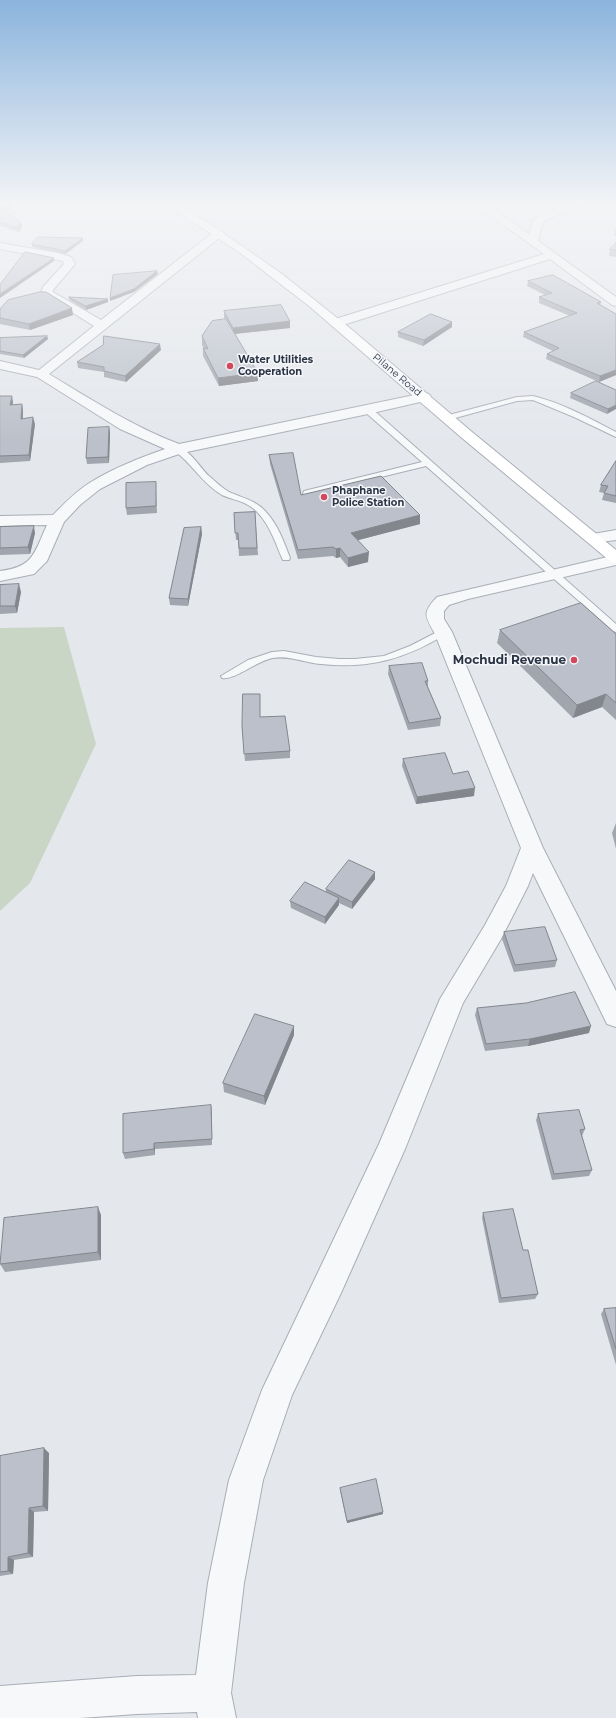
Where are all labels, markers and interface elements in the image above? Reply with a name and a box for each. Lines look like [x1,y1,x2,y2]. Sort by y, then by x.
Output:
street label: Pilane Road [370,351,424,399]
place label: Water Utilities Cooperation [238,354,313,378]
marker: Water Utilities Cooperation [225,361,235,371]
place label: Phaphane Police Station [332,485,404,508]
marker: Phaphane Police Station [319,492,329,502]
place label: Mochudi Revenue [453,653,566,667]
marker: Mochudi Revenue [569,655,579,665]

